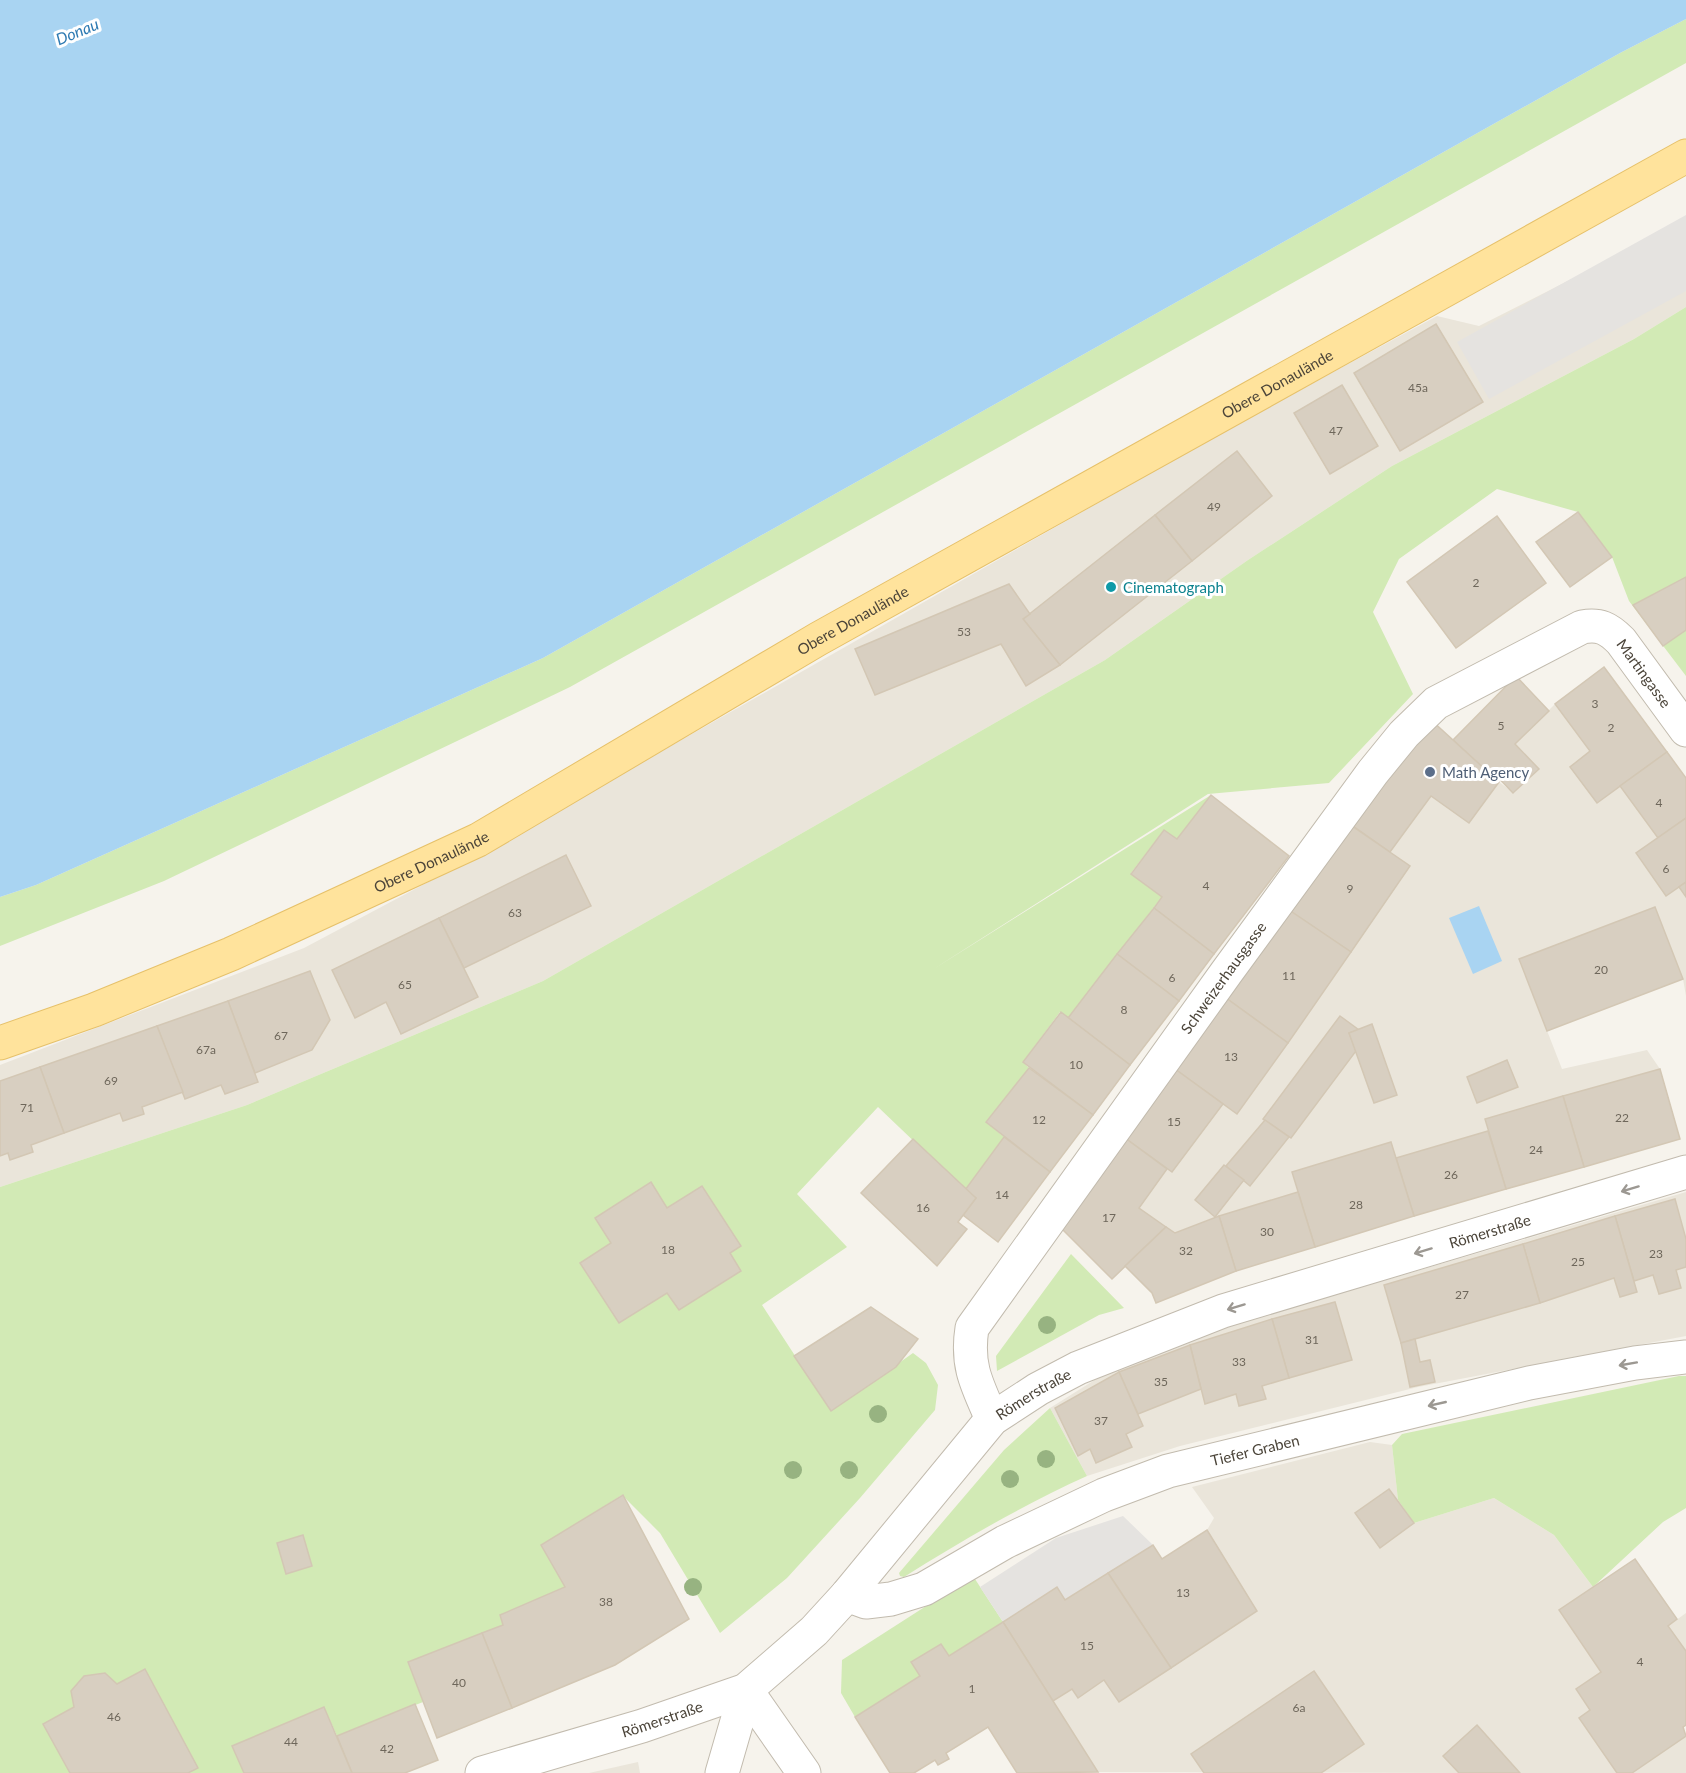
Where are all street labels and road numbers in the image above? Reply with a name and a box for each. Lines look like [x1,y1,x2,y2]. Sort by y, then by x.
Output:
street label: Obere Donaulände [1218,345,1336,422]
street label: Obere Donaulände [794,582,911,658]
street label: Martingasse [1613,635,1675,711]
street label: Obere Donaulände [371,827,492,896]
street label: Schweizerhausgasse [1177,918,1270,1037]
street label: Römerstraße [1447,1210,1533,1252]
street label: Römerstraße [992,1364,1074,1423]
street label: Tiefer Graben [1209,1430,1301,1469]
street label: Römerstraße [619,1697,705,1741]

